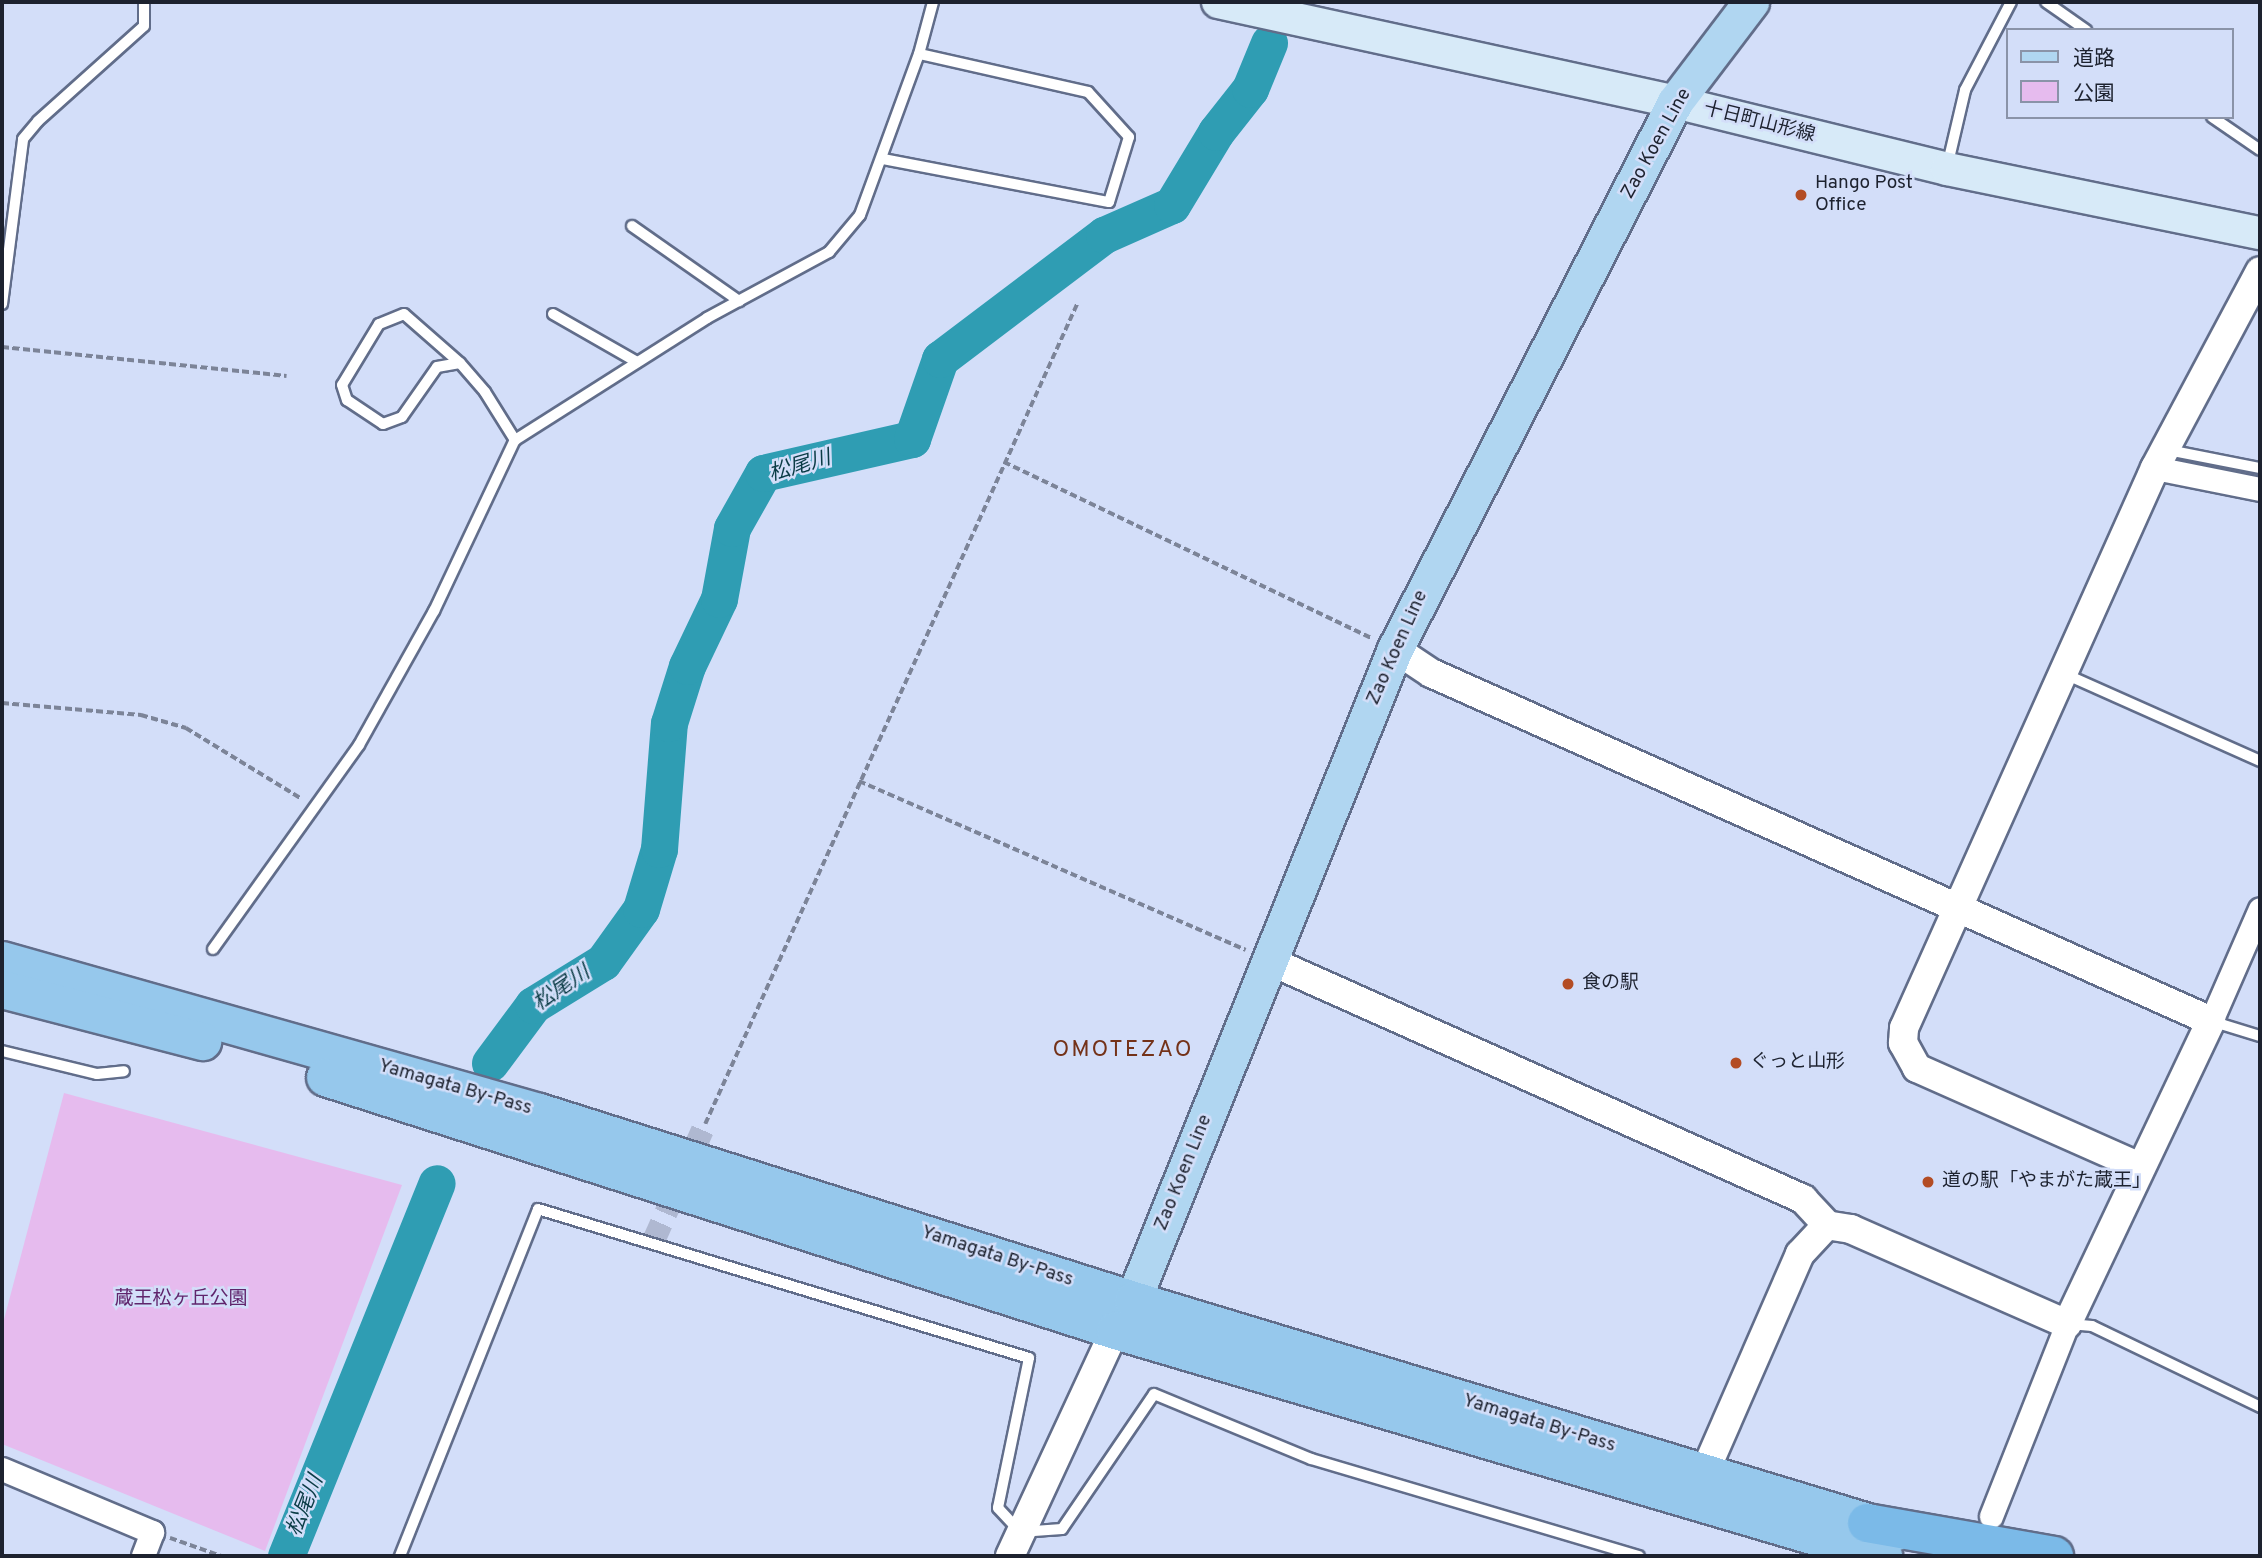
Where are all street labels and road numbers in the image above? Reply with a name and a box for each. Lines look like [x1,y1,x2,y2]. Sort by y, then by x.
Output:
street label: Zao Koen Line [1617,85,1697,203]
street label: 十日町山形線 [1701,98,1817,148]
street label: Zao Koen Line [1363,587,1433,709]
street label: Yamagata By-Pass [376,1055,534,1121]
street label: Zao Koen Line [1150,1112,1218,1234]
street label: Yamagata By-Pass [918,1222,1076,1292]
street label: Yamagata By-Pass [1460,1390,1618,1458]

